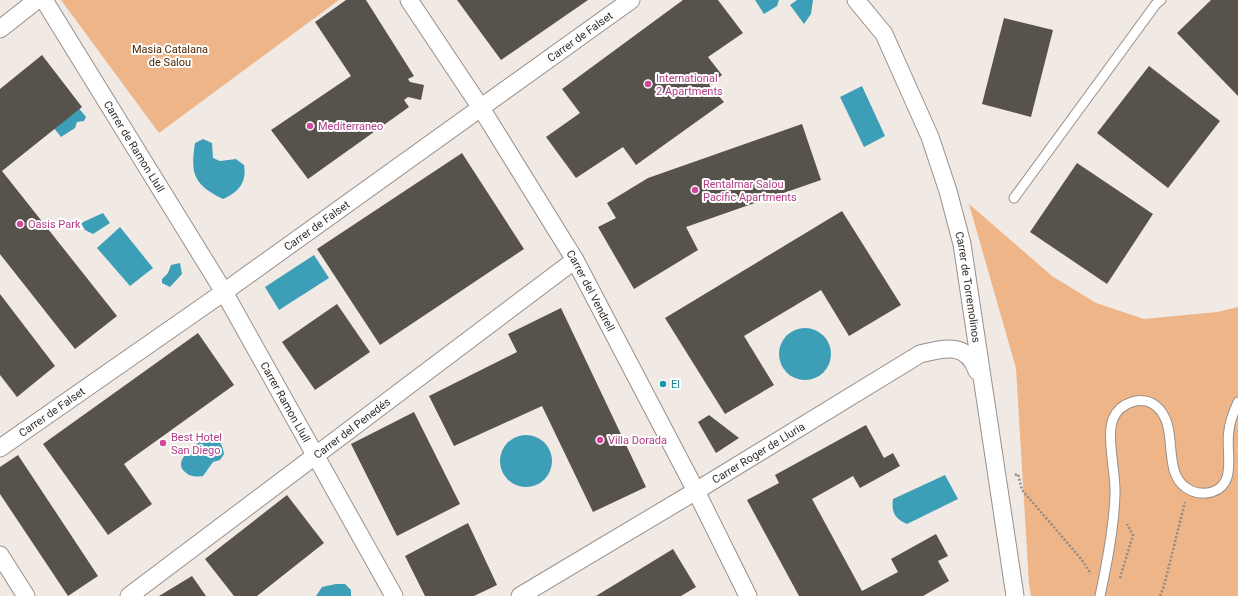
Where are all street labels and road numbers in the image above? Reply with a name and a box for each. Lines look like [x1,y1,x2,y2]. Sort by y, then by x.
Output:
street label: Carrer de Falset [545,9,616,65]
street label: Carrer de Ramon Llull [101,98,167,195]
street label: Carrer de Falset [282,198,352,254]
street label: Carrer de Torremolinos [952,230,983,344]
street label: Carrer del Vendrell [563,248,617,334]
street label: Carrer Ramon Llull [257,360,313,445]
street label: Carrer de Falset [17,385,88,440]
street label: Carrer del Penedés [311,395,393,462]
street label: Carrer Roger de Lluria [710,420,807,487]

